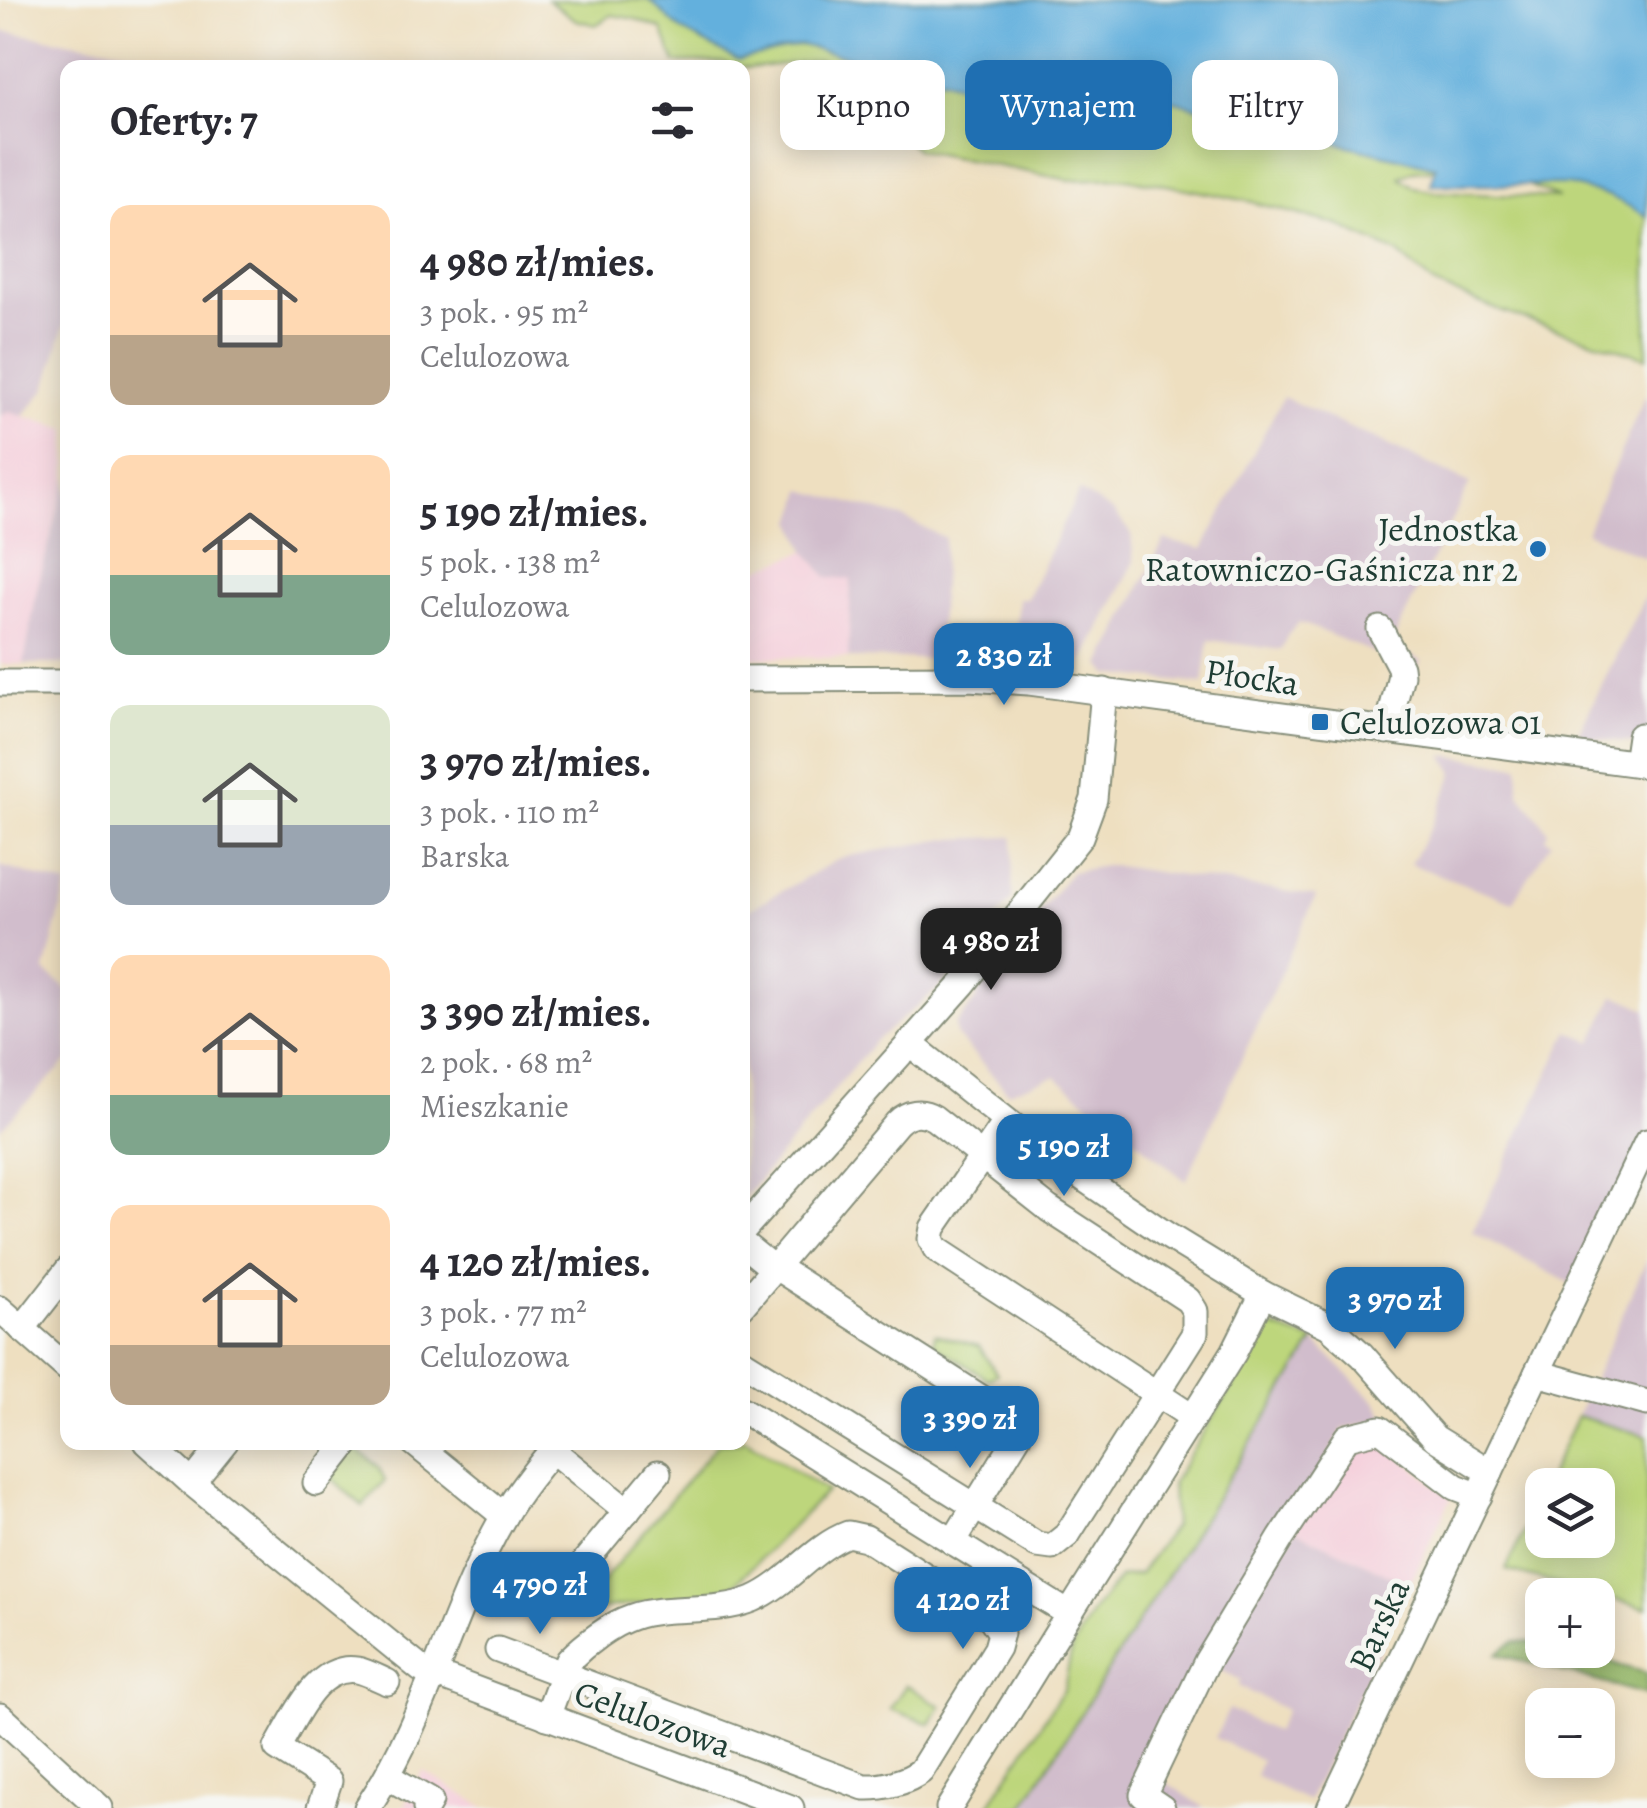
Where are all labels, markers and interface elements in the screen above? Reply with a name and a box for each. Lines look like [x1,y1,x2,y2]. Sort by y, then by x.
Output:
chip: Kupno [780,60,945,150]
chip: Wynajem [965,60,1172,150]
chip: Filtry [1192,60,1338,150]
text: Oferty: 7 [110,92,258,149]
icon: filters [645,93,700,148]
text: 4 980 zł/mies. [420,233,656,290]
icon: home [190,245,310,365]
text: 3 pok. · 95 m² [420,290,588,334]
text: Celulozowa [420,334,570,378]
text: 5 190 zł/mies. [420,483,649,540]
icon: home [190,495,310,615]
place label: Jednostka Ratowniczo-Gaśnicza nr 2 [1144,505,1519,593]
marker: Jednostka Ratowniczo-Gaśnicza nr 2 [1527,538,1549,560]
text: 5 pok. · 138 m² [420,540,600,584]
text: Celulozowa [420,584,570,628]
pin: 2 830 zł [901,623,1107,708]
text: 2 830 zł [956,633,1052,677]
street label: Płocka [1202,647,1303,707]
place label: Celulozowa 01 [1340,698,1541,746]
marker: Celulozowa 01 [1309,711,1331,733]
text: 3 970 zł/mies. [420,733,652,790]
icon: home [190,745,310,865]
text: 3 pok. · 110 m² [420,790,599,834]
text: Barska [420,834,509,878]
pin: 4 980 zł [888,908,1094,993]
text: 4 980 zł [943,918,1039,962]
text: 3 390 zł/mies. [420,983,652,1040]
icon: home [190,995,310,1115]
text: 2 pok. · 68 m² [420,1040,592,1084]
text: Mieszkanie [420,1084,569,1128]
pin: 5 190 zł [961,1114,1167,1199]
text: 5 190 zł [1018,1124,1110,1168]
text: 4 120 zł/mies. [420,1233,651,1290]
icon: home [190,1245,310,1365]
pin: 3 970 zł [1292,1267,1498,1352]
text: 3 970 zł [1348,1277,1442,1321]
text: 3 pok. · 77 m² [420,1290,587,1334]
text: Celulozowa [420,1334,570,1378]
pin: 3 390 zł [867,1386,1073,1471]
text: 3 390 zł [923,1396,1017,1440]
map controls [1525,1468,1615,1778]
button: layers [1525,1468,1615,1558]
pin: 4 790 zł [437,1552,643,1637]
text: 4 790 zł [492,1562,588,1606]
pin: 4 120 zł [860,1567,1066,1652]
street label: Barska [1337,1570,1422,1679]
text: 4 120 zł [916,1577,1010,1621]
button: + [1525,1578,1615,1668]
street label: Celulozowa [568,1668,739,1770]
button: − [1525,1688,1615,1778]

